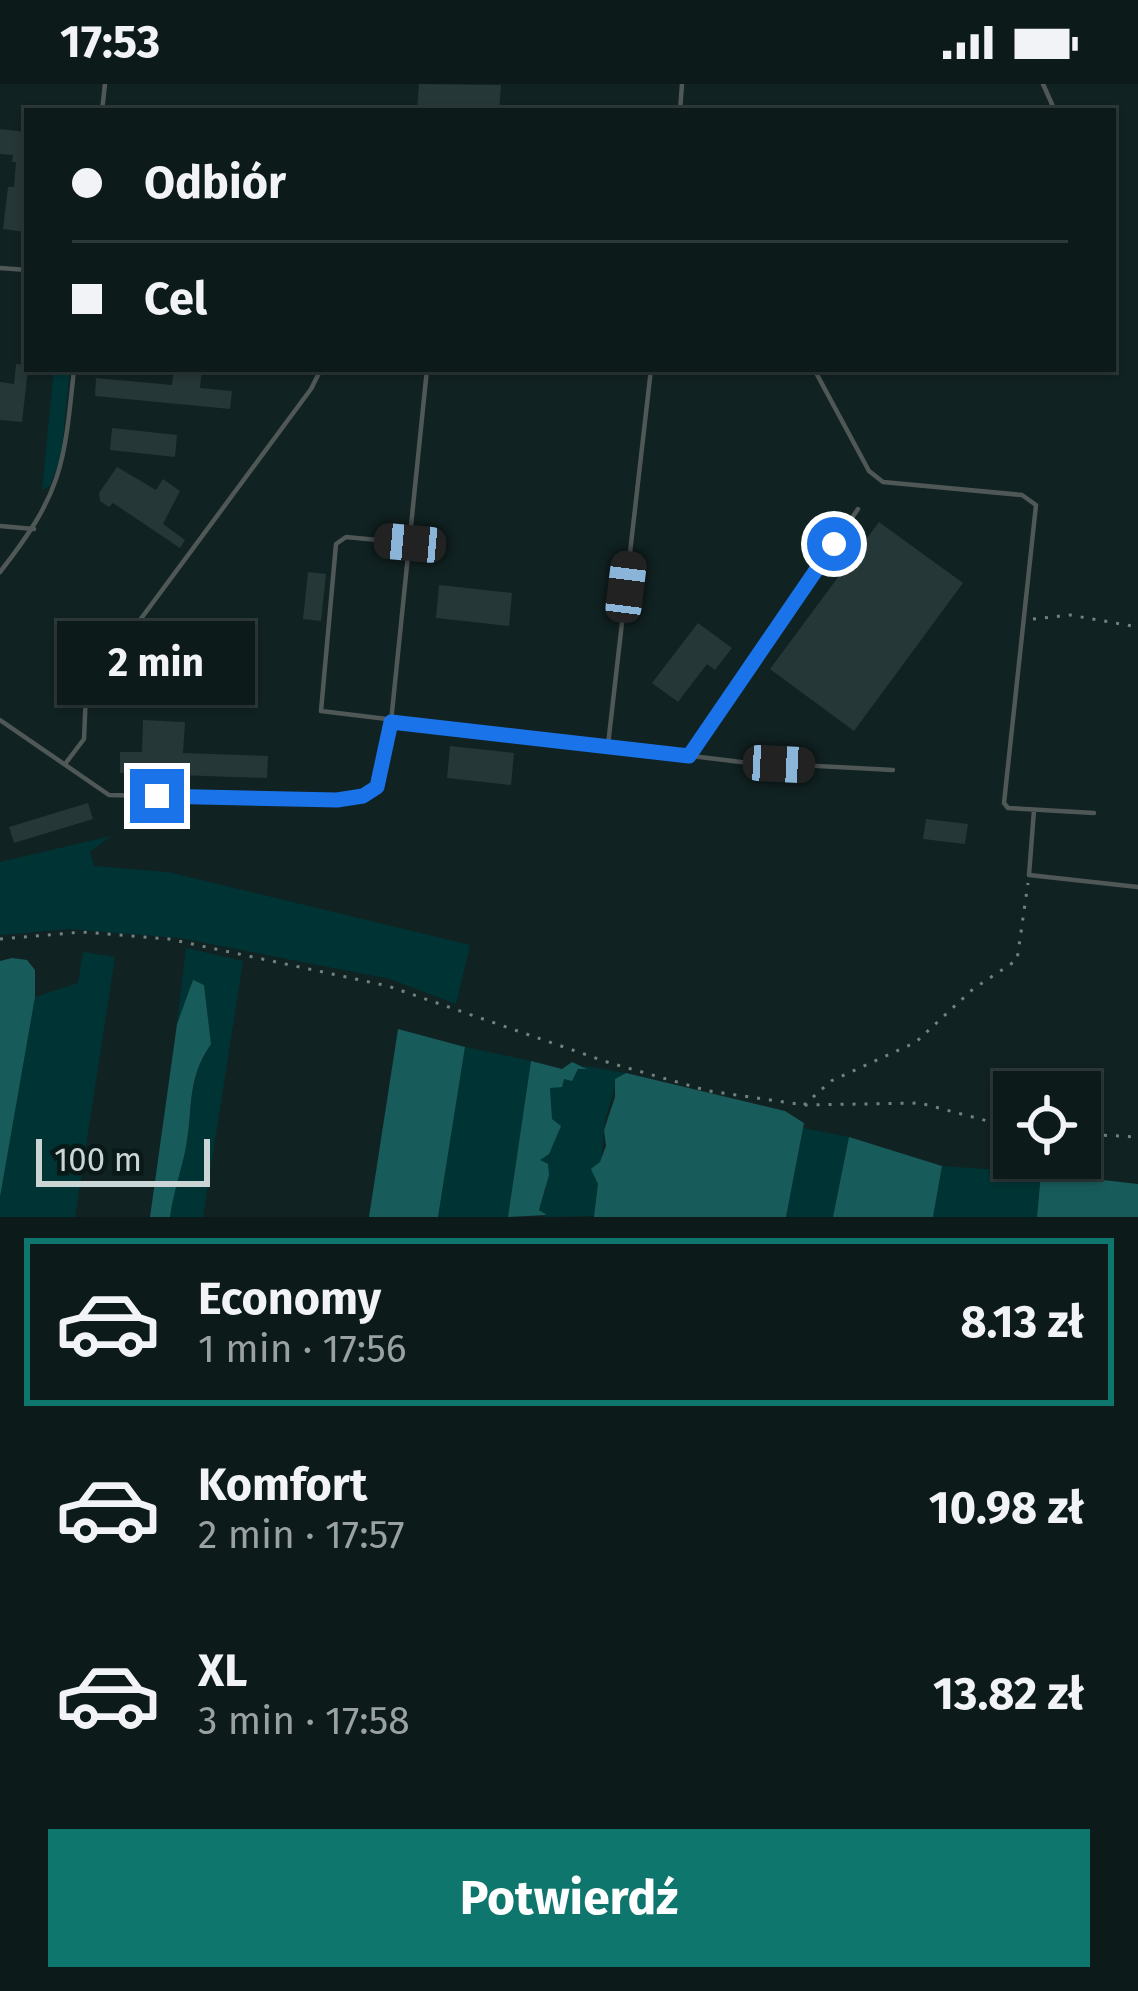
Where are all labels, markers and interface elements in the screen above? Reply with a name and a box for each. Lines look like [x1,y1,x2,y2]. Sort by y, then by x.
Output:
text: 17:53 [60,15,160,69]
text: Odbiór [144,156,286,210]
text: Cel [144,272,207,326]
route start [807,517,861,571]
car [373,522,447,564]
car [604,549,648,625]
callout: 2 min [58,622,256,706]
text: 2 min [108,640,204,686]
car [742,744,816,784]
route end [130,769,184,823]
map controls [993,1071,1101,1179]
button: locate [993,1071,1101,1179]
scale bar [36,1133,210,1186]
text: 100 m [54,1140,142,1180]
icon: car [54,1268,162,1376]
text: Economy [198,1272,381,1326]
text: 8.13 zł [960,1295,1084,1349]
text: 1 min · 17:56 [198,1326,407,1372]
icon: car [54,1454,162,1562]
text: Komfort [198,1458,367,1512]
text: 10.98 zł [929,1481,1084,1535]
text: 2 min · 17:57 [198,1512,405,1558]
icon: car [54,1640,162,1748]
text: XL [198,1644,247,1698]
text: 13.82 zł [933,1667,1084,1721]
text: 3 min · 17:58 [198,1698,410,1744]
button: Potwierdź [48,1829,1090,1967]

